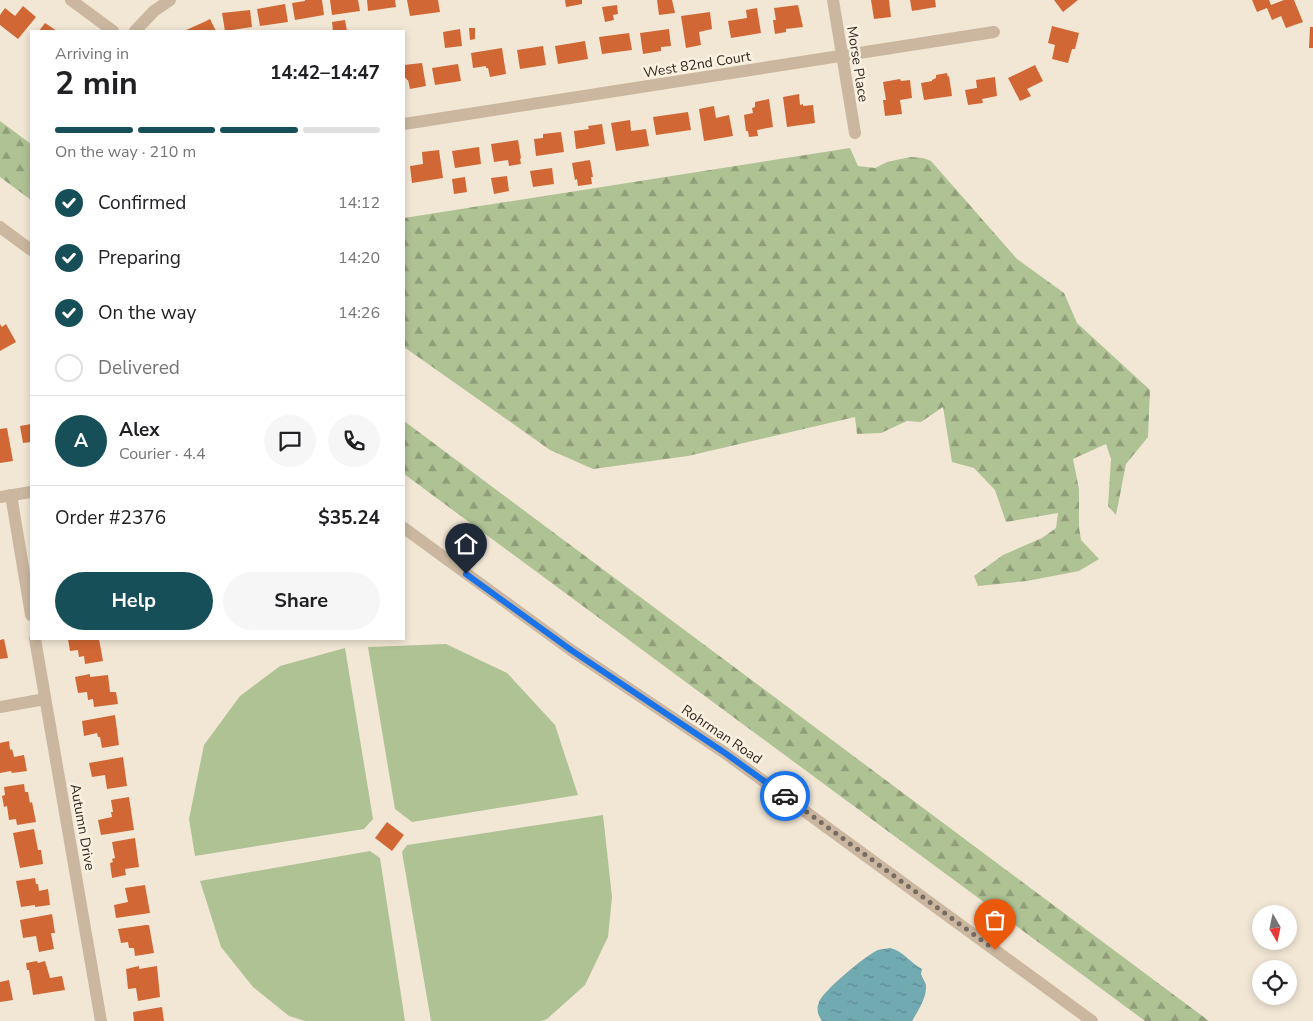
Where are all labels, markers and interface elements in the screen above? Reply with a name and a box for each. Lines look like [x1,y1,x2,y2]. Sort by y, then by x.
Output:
street label: Morse Place [842,25,873,103]
text: Arriving in [55,43,129,65]
street label: West 82nd Court [642,47,752,82]
text: 14:42–14:47 [270,60,380,86]
text: 2 min [55,62,138,105]
text: On the way · 210 m [55,141,196,163]
icon: check [55,189,83,217]
text: Confirmed [98,190,186,216]
text: 14:12 [338,192,380,214]
icon: check [55,244,83,272]
text: Preparing [98,245,181,271]
text: 14:20 [338,247,380,269]
icon: check [55,299,83,327]
text: On the way [98,300,196,326]
text: 14:26 [338,302,380,324]
text: Delivered [98,355,180,381]
button: chat [264,415,316,467]
button: phone [328,415,380,467]
text: Alex [119,417,160,443]
text: A [74,428,88,454]
text: Courier · 4.4 [119,443,205,465]
text: Order #2376 [55,505,166,531]
text: $35.24 [318,505,380,531]
pin [445,523,487,574]
icon: home [452,530,480,558]
button: Help [55,572,213,630]
button: Share [223,572,380,630]
street label: Rohrman Road [678,700,766,768]
courier [760,771,810,821]
street label: Autumn Drive [66,782,99,872]
icon: car [771,782,799,810]
pin [974,899,1016,950]
north arrow [1252,905,1298,950]
map controls [1252,905,1297,1005]
icon: bag [981,906,1009,934]
button: locate [1252,960,1297,1005]

